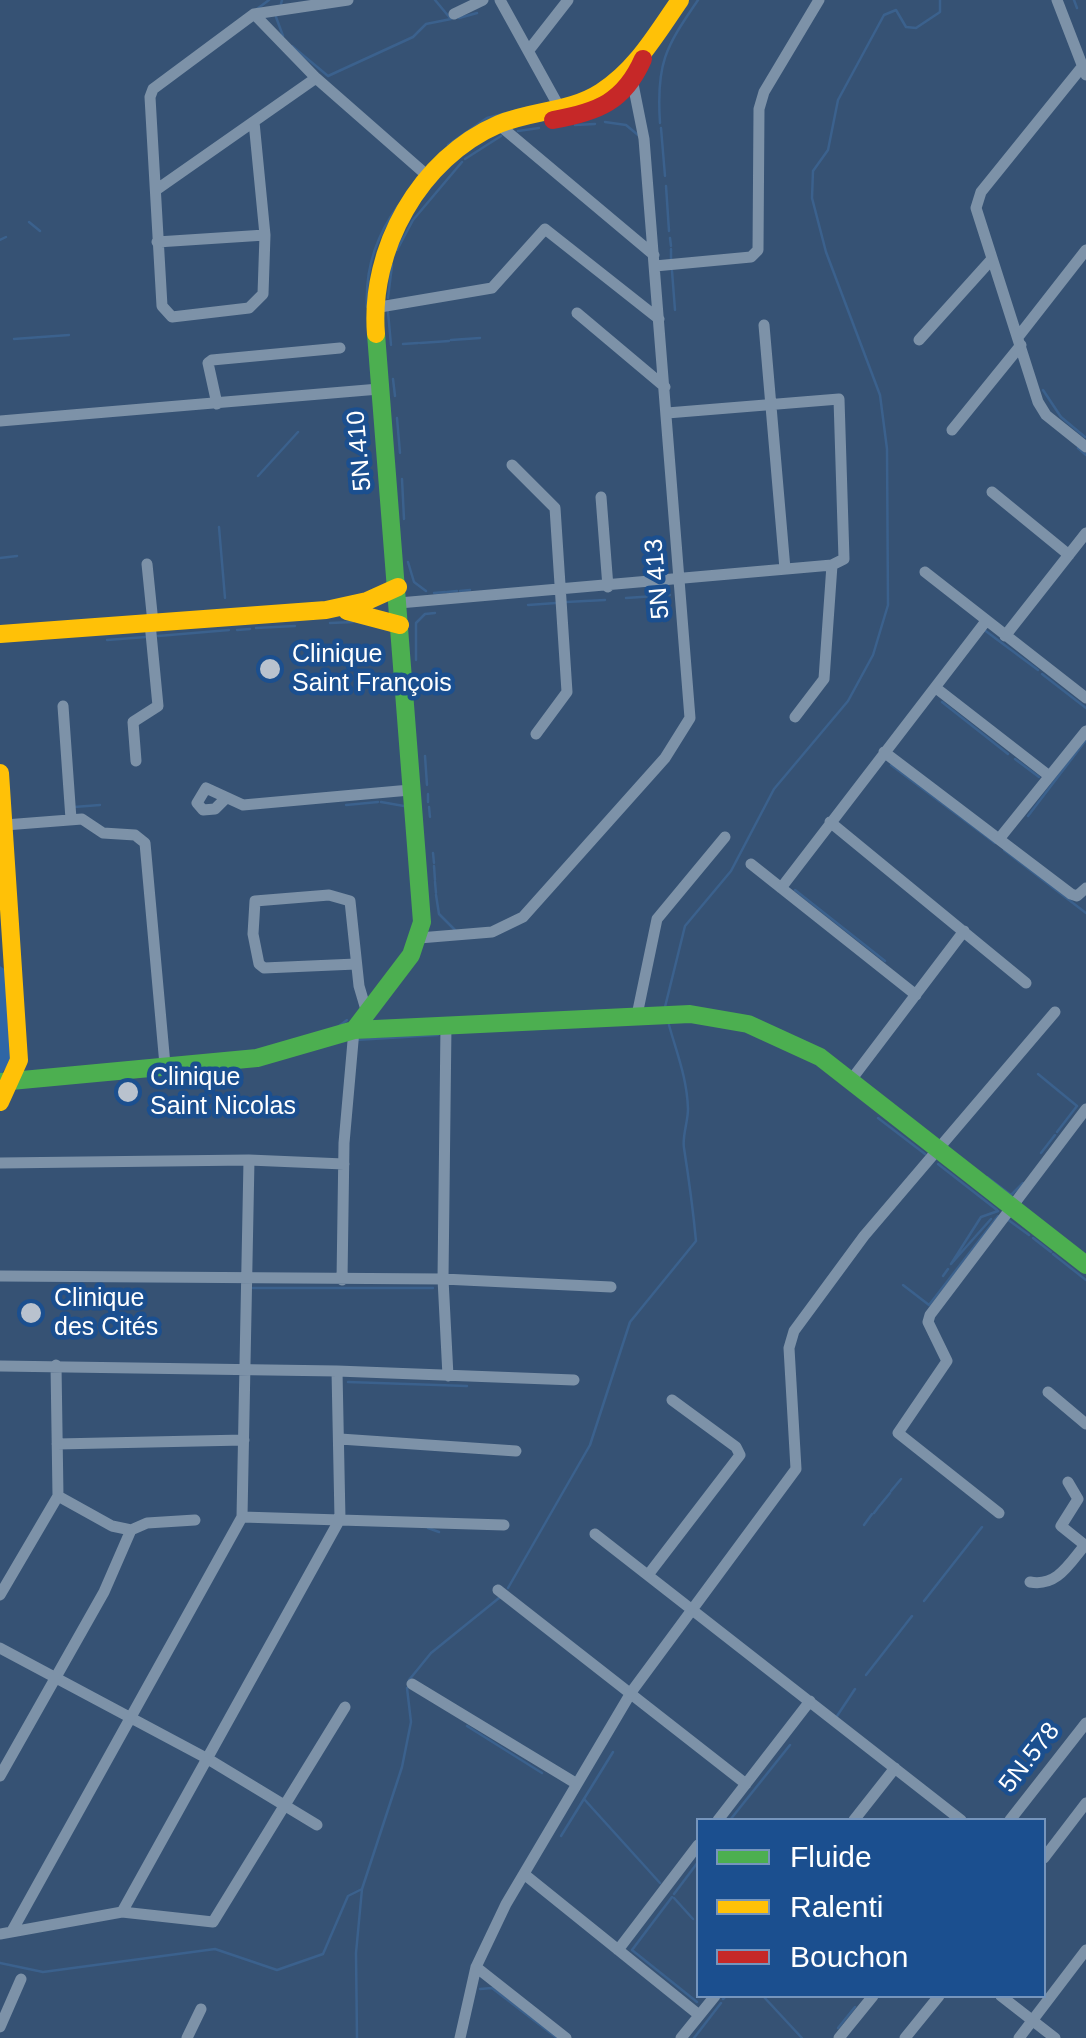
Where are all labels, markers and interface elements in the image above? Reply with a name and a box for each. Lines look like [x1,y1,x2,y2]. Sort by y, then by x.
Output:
street label: 5N.410 [342,410,378,492]
street label: 5N 413 [640,538,676,620]
place label: Clinique Saint François [292,640,452,699]
marker: Clinique Saint François [257,656,283,682]
place label: Clinique Saint Nicolas [150,1063,296,1122]
marker: Clinique Saint Nicolas [115,1079,141,1105]
place label: Clinique des Cités [54,1284,158,1343]
marker: Clinique des Cités [18,1300,44,1326]
street label: 5N.578 [993,1717,1067,1799]
legend [696,1818,1046,1998]
text: Fluide [790,1840,872,1873]
text: Ralenti [790,1890,883,1923]
text: Bouchon [790,1940,908,1973]

